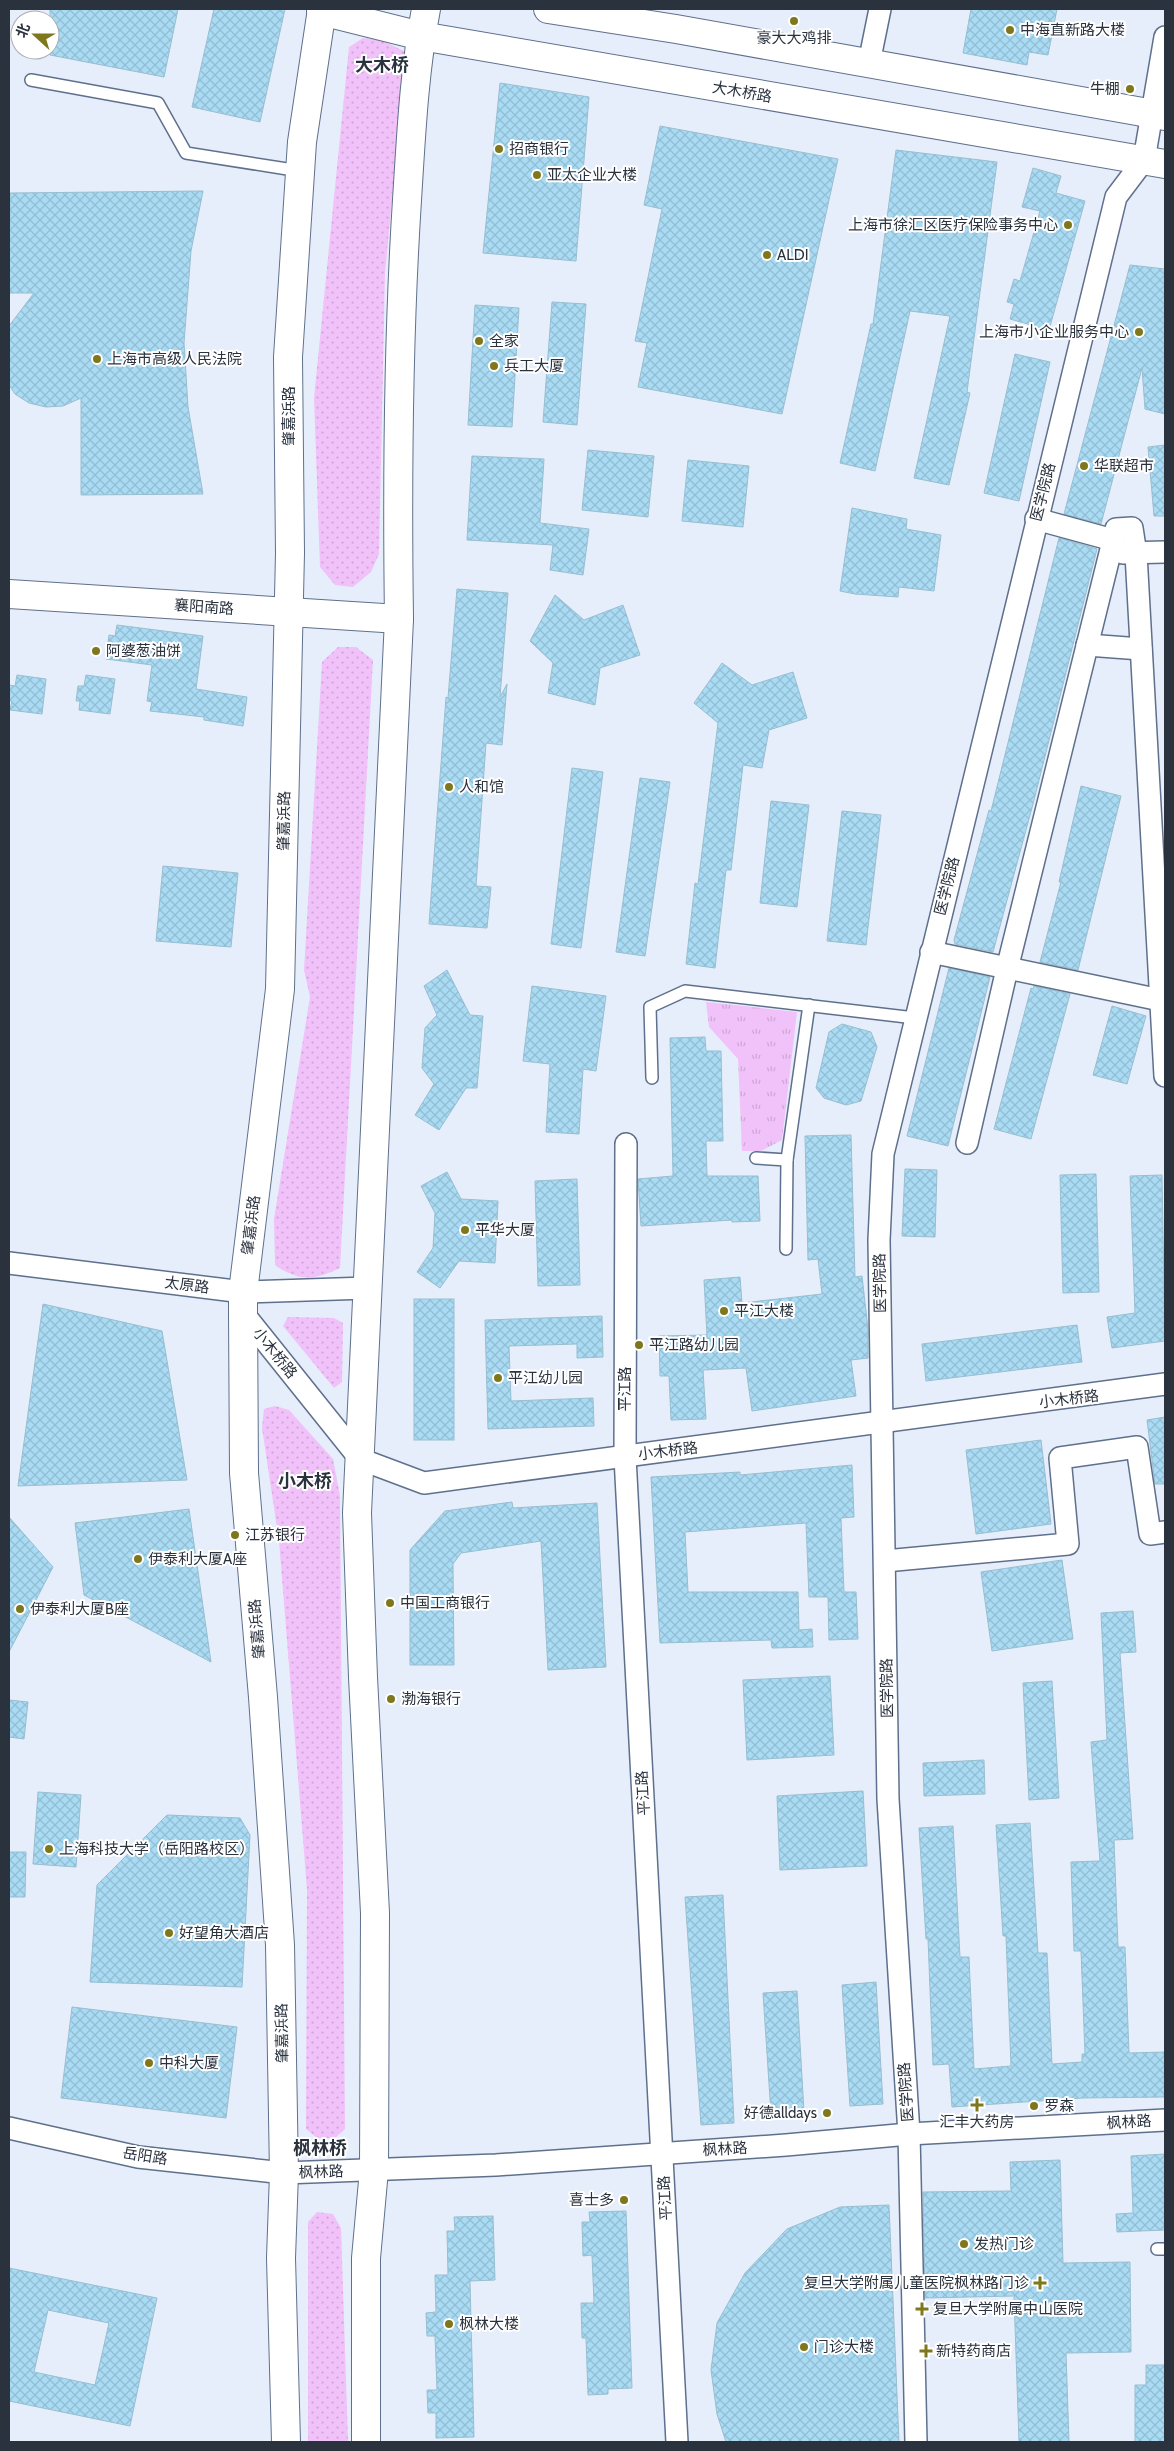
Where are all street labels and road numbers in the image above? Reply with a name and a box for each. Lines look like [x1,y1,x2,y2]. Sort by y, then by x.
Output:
street label: 大木桥路 [711,78,773,106]
street label: 肇嘉浜路 [280,386,298,446]
street label: 医学院路 [1027,461,1059,523]
street label: 襄阳南路 [173,596,235,618]
street label: 肇嘉浜路 [274,791,294,851]
street label: 医学院路 [931,855,963,917]
street label: 肇嘉浜路 [238,1194,264,1256]
street label: 医学院路 [870,1253,890,1313]
street label: 太原路 [164,1273,210,1297]
street label: 小木桥路 [249,1324,301,1382]
street label: 平江路 [616,1366,634,1412]
street label: 小木桥路 [1038,1386,1100,1412]
street label: 小木桥路 [637,1438,699,1464]
street label: 肇嘉浜路 [245,1598,269,1660]
street label: 医学院路 [877,1658,897,1718]
street label: 平江路 [633,1770,653,1816]
street label: 肇嘉浜路 [272,2003,292,2063]
street label: 医学院路 [895,2061,917,2123]
street label: 枫林路 [1106,2112,1152,2132]
street label: 枫林路 [702,2139,748,2159]
street label: 岳阳路 [121,2144,169,2168]
street label: 枫林路 [298,2162,344,2182]
street label: 平江路 [655,2175,675,2221]

